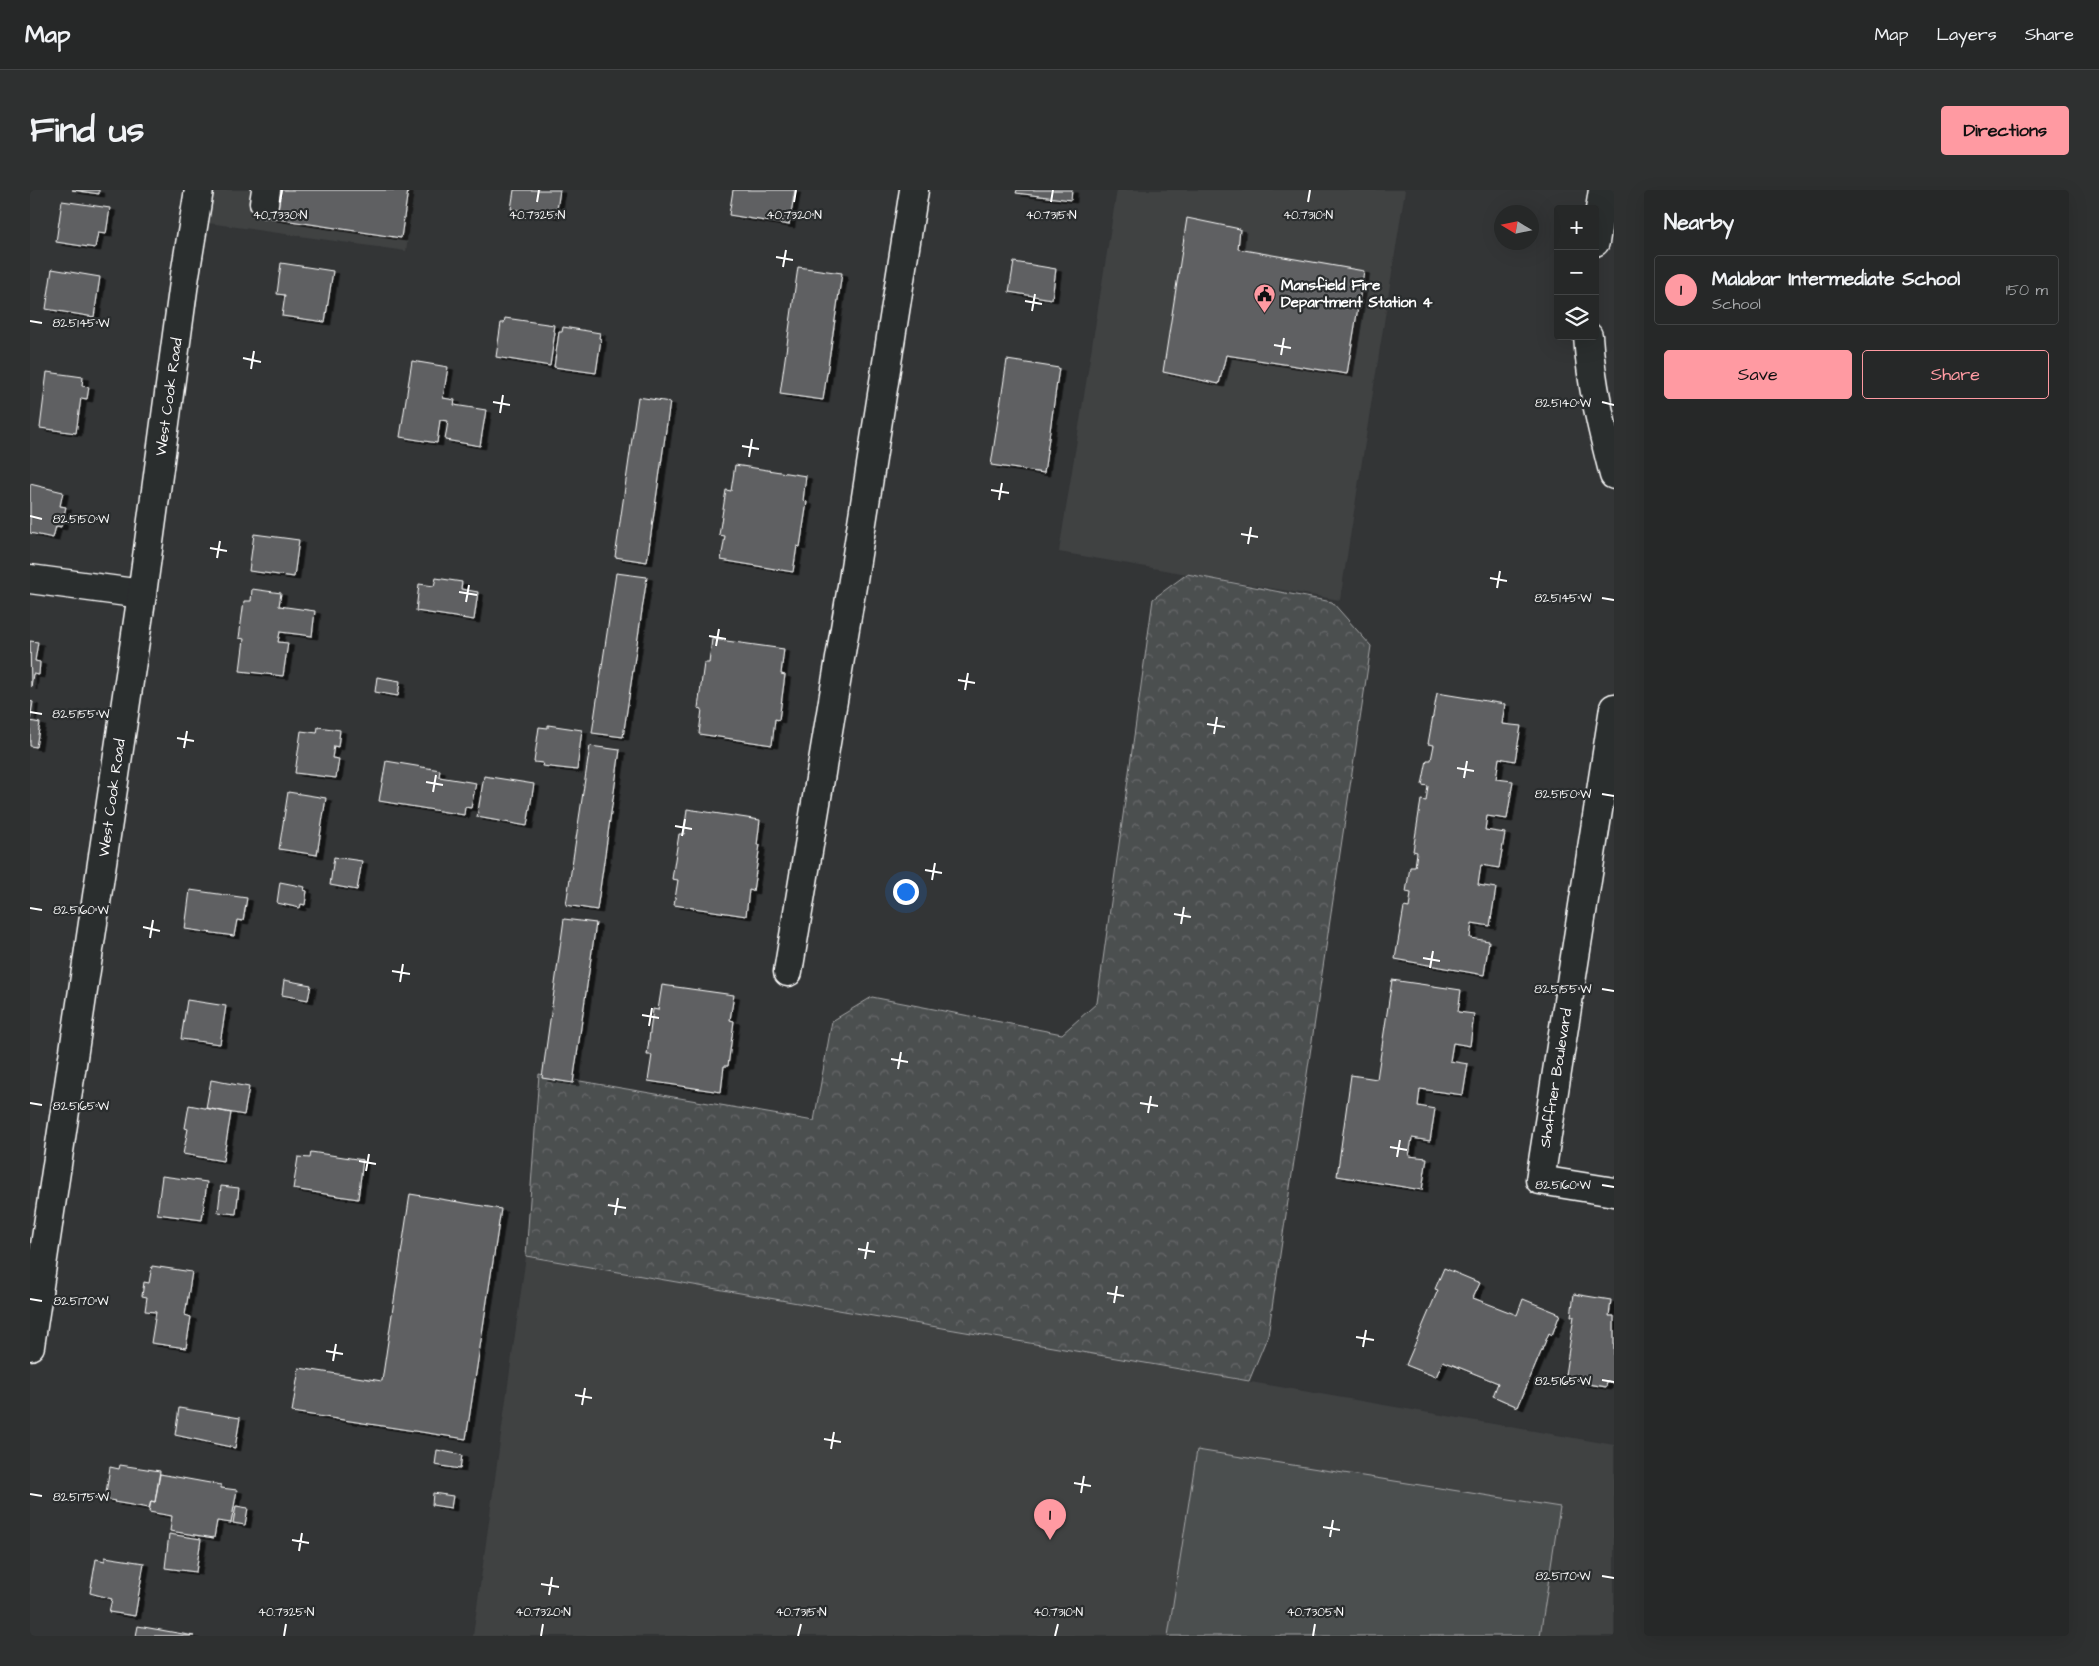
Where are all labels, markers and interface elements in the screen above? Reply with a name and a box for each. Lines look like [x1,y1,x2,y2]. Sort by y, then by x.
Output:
text: Map [25,18,70,52]
text: Map [1874,22,1908,47]
text: Layers [1936,22,1997,47]
text: Share [2025,22,2074,47]
text: Find us [30,106,144,155]
button: Directions [1941,106,2069,155]
north arrow [1494,205,1539,250]
map controls [1554,205,1599,340]
button: + [1554,205,1599,250]
text: 40.7330°N [253,207,308,224]
text: 40.7325°N [509,207,566,224]
text: 40.7320°N [766,207,822,224]
text: 40.7315°N [1025,207,1077,224]
text: 40.7310°N [1283,207,1334,224]
text: Nearby [1664,208,1734,237]
button: − [1554,250,1599,295]
text: Malabar Intermediate School [1712,266,1960,293]
place label: Mansfield Fire Department Station 4 [1281,275,1433,313]
text: 1 [1680,279,1682,301]
text: 150 m [2006,279,2048,301]
public building icon: Mansfield Fire Department Station 4 [1253,282,1277,313]
text: School [1712,293,1761,315]
button: layers [1554,295,1599,340]
text: 82.5145°W [53,315,110,332]
street label: West Cook Road [150,336,188,457]
button: Save [1664,350,1852,399]
button: Share [1862,350,2049,399]
text: 82.5140°W [1535,395,1592,412]
text: 82.5150°W [53,511,110,528]
text: 82.5145°W [1535,590,1592,607]
text: 82.5155°W [52,706,110,723]
street label: West Cook Road [93,737,131,858]
text: 82.5150°W [1535,786,1592,803]
your location [893,879,919,905]
text: 82.5160°W [53,902,109,919]
text: 82.5155°W [1534,981,1592,998]
street label: Shaffner Boulevard [1535,1006,1577,1149]
text: 82.5165°W [53,1098,110,1115]
text: 82.5160°W [1535,1177,1591,1194]
text: 82.5170°W [53,1293,109,1310]
text: 82.5165°W [1535,1373,1592,1390]
text: 82.5175°W [53,1489,110,1506]
pin: 1 [1034,1499,1066,1540]
text: 82.5170°W [1535,1568,1591,1585]
text: 40.7325°N [258,1604,315,1621]
text: 40.7320°N [515,1604,571,1621]
text: 40.7315°N [775,1604,827,1621]
text: 40.7310°N [1033,1604,1084,1621]
text: 40.7305°N [1286,1604,1344,1621]

